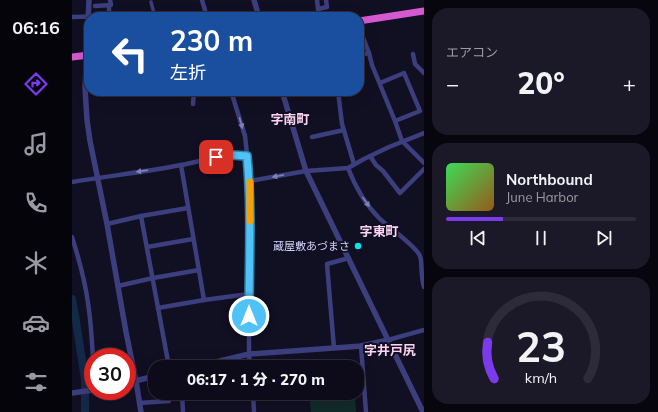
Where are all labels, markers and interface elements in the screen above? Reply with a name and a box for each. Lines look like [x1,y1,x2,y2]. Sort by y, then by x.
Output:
text: 06:16 [12,16,60,39]
text: 230 m [170,23,253,58]
icon: left [104,28,156,80]
text: エアコン [446,44,498,60]
text: 左折 [170,61,206,84]
text: 20° [517,64,565,102]
icon: directions [22,70,50,98]
text: − [446,70,459,98]
text: + [623,70,636,98]
district label: 字南町 [270,111,310,127]
one-way arrow [238,117,244,129]
icon: music [22,130,50,158]
pin [199,140,233,174]
icon: arrive [205,146,227,168]
one-way arrow [136,168,148,174]
text: Northbound [506,170,593,189]
one-way arrow [272,174,284,180]
icon: phone [22,189,50,217]
text: June Harbor [506,189,578,205]
one-way arrow [362,197,370,207]
district label: 字東町 [359,223,399,239]
icon: previous [467,227,489,249]
icon: pause [530,227,552,249]
icon: next [593,227,615,249]
place label: 蔵屋敷あづまさ [273,239,350,253]
marker: 蔵屋敷あづまさ [353,241,363,251]
icon: climate [22,249,50,277]
position arrow [228,295,270,337]
icon: car [22,309,50,337]
text: 23 [516,319,566,371]
district label: 字井戸尻 [364,342,416,358]
speed limit sign: 30 [84,348,136,400]
icon: filters [22,368,50,396]
text: km/h [525,368,557,386]
text: 06:17 · 1 分 · 270 m [187,370,325,389]

